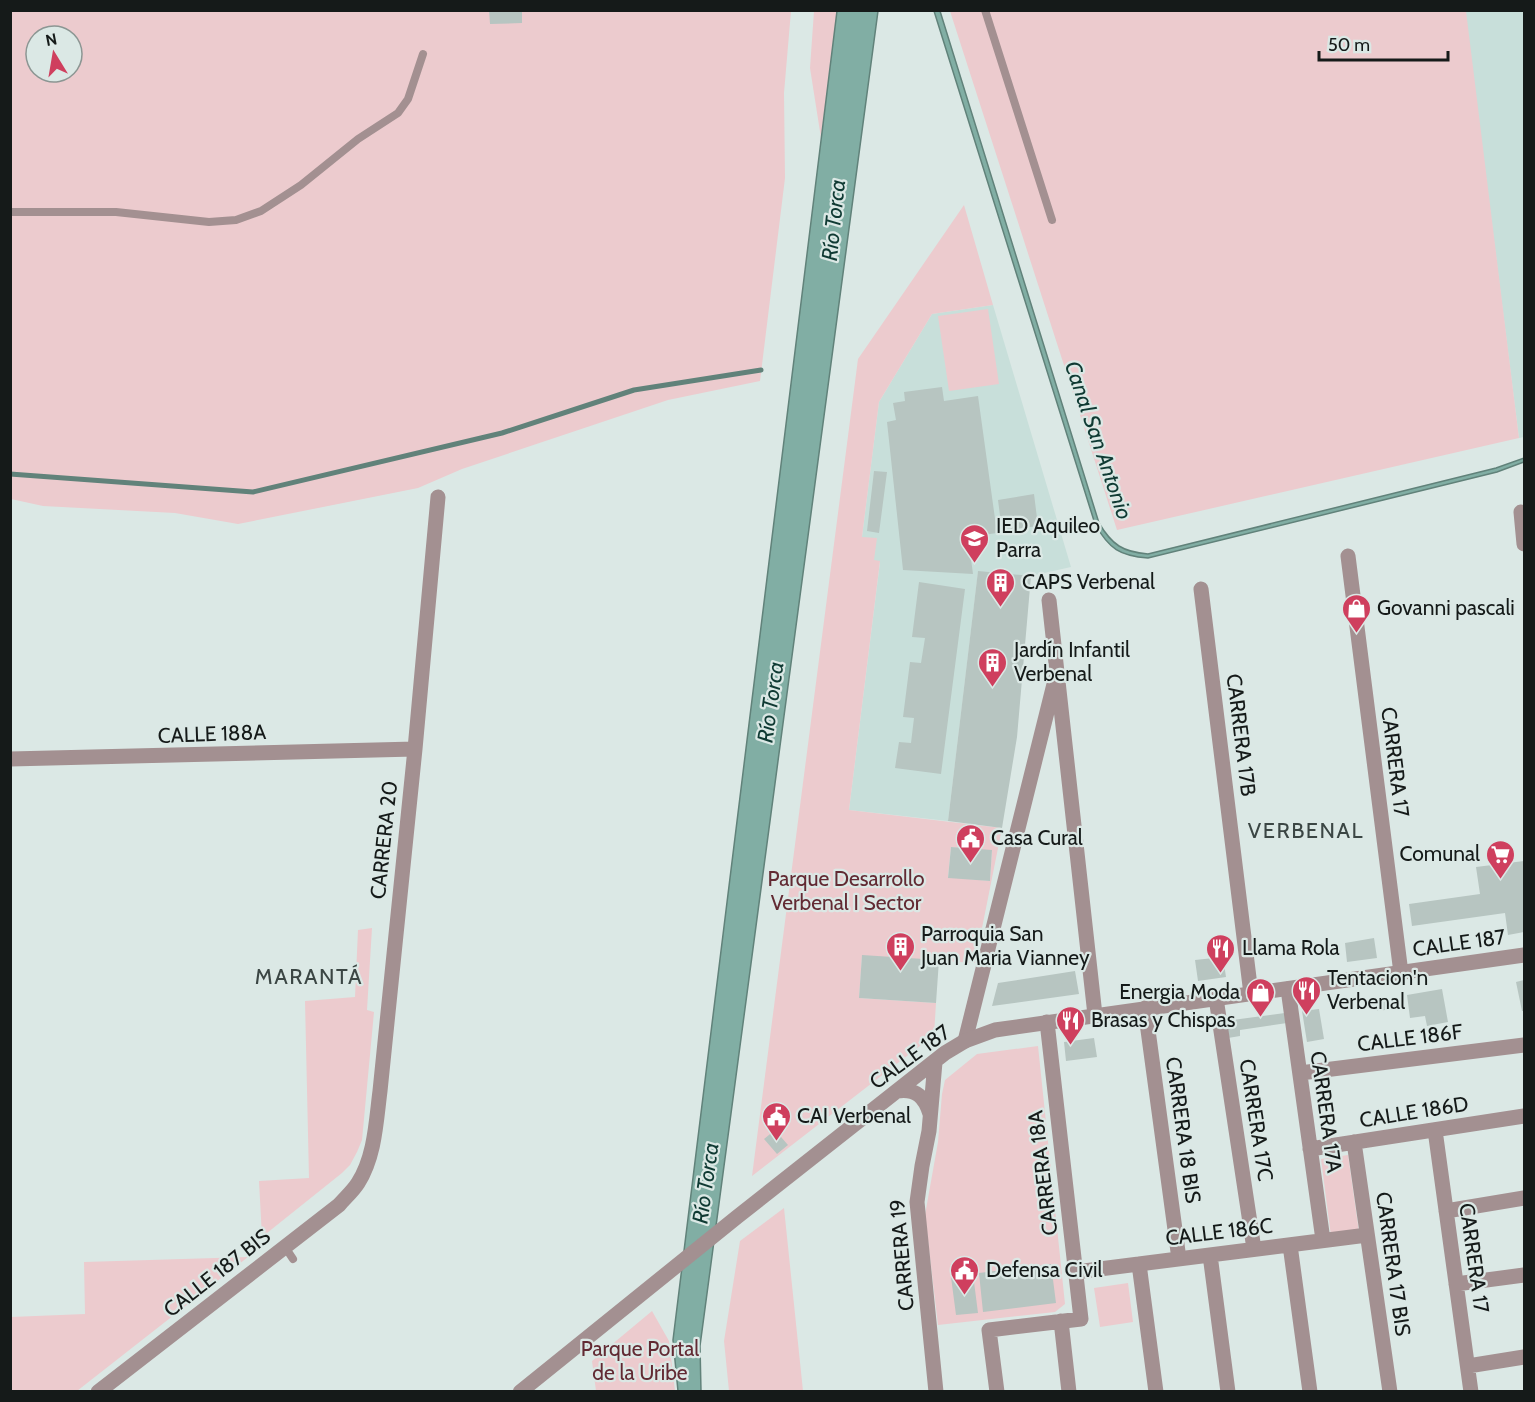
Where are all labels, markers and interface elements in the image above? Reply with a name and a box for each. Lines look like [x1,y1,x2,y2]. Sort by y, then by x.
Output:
north arrow [24,24,84,84]
scale bar [1319,24,1448,62]
text: N [44,29,59,50]
text: 50 m [1328,34,1370,56]
water label: Río Torca [816,178,851,262]
water label: Canal San Antonio [1059,357,1138,523]
place label: IED Aquileo Parra [996,513,1100,562]
school or university icon: IED Aquileo Parra [959,522,991,564]
building icon: CAPS Verbenal [985,566,1017,608]
place label: CAPS Verbenal [1022,569,1155,594]
shop icon: Govanni pascali [1340,592,1372,634]
place label: Govanni pascali [1377,595,1515,620]
place label: Jardín Infantil Verbenal [1013,637,1130,686]
building icon: Jardín Infantil Verbenal [977,646,1009,688]
water label: Río Torca [751,660,790,744]
street label: CARRERA 17B [1222,672,1261,798]
street label: CARRERA 17 [1376,706,1415,819]
street label: CALLE 188A [157,719,267,748]
street label: CARRERA 20 [365,780,402,900]
district label: VERBENAL [1248,817,1364,844]
public building icon: Casa Cural [954,822,986,864]
place label: Casa Cural [991,825,1083,850]
supermarket icon: Comunal [1485,838,1517,880]
place label: Comunal [1400,841,1480,866]
park label: Parque Desarrollo Verbenal I Sector [768,866,924,915]
place label: Parroquia San Juan Maria Vianney [920,921,1090,970]
street label: CALLE 187 [1411,924,1507,961]
building icon: Parroquia San Juan Maria Vianney [884,930,916,972]
restaurant icon: Llama Rola [1205,932,1237,974]
place label: Llama Rola [1242,935,1340,960]
district label: MARANTÁ [255,963,363,990]
place label: Tentacion'n Verbenal [1327,965,1428,1014]
restaurant icon: Tentacion'n Verbenal [1290,974,1322,1016]
shop icon: Energia Moda [1245,976,1277,1018]
place label: Energia Moda [1119,979,1240,1004]
restaurant icon: Brasas y Chispas [1054,1004,1086,1046]
place label: Brasas y Chispas [1091,1007,1236,1032]
street label: CALLE 187 [865,1019,955,1094]
street label: CALLE 186F [1356,1019,1464,1056]
street label: CARRERA 17A [1306,1050,1347,1174]
street label: CARRERA 18 BIS [1161,1055,1206,1205]
street label: CARRERA 17C [1235,1057,1278,1183]
street label: CALLE 186D [1358,1091,1470,1132]
public building icon: CAI Verbenal [760,1100,792,1142]
place label: CAI Verbenal [797,1103,911,1128]
street label: CARRERA 18A [1022,1109,1063,1237]
water label: Río Torca [686,1141,725,1225]
street label: CARRERA 17 BIS [1371,1190,1416,1338]
street label: CARRERA 19 [884,1198,919,1312]
street label: CARRERA 17 [1454,1201,1495,1315]
street label: CALLE 186C [1164,1213,1274,1250]
street label: CALLE 187 BIS [158,1223,275,1322]
public building icon: Defensa Civil [949,1254,981,1296]
place label: Defensa Civil [986,1257,1102,1282]
park label: Parque Portal de la Uribe [581,1336,699,1385]

